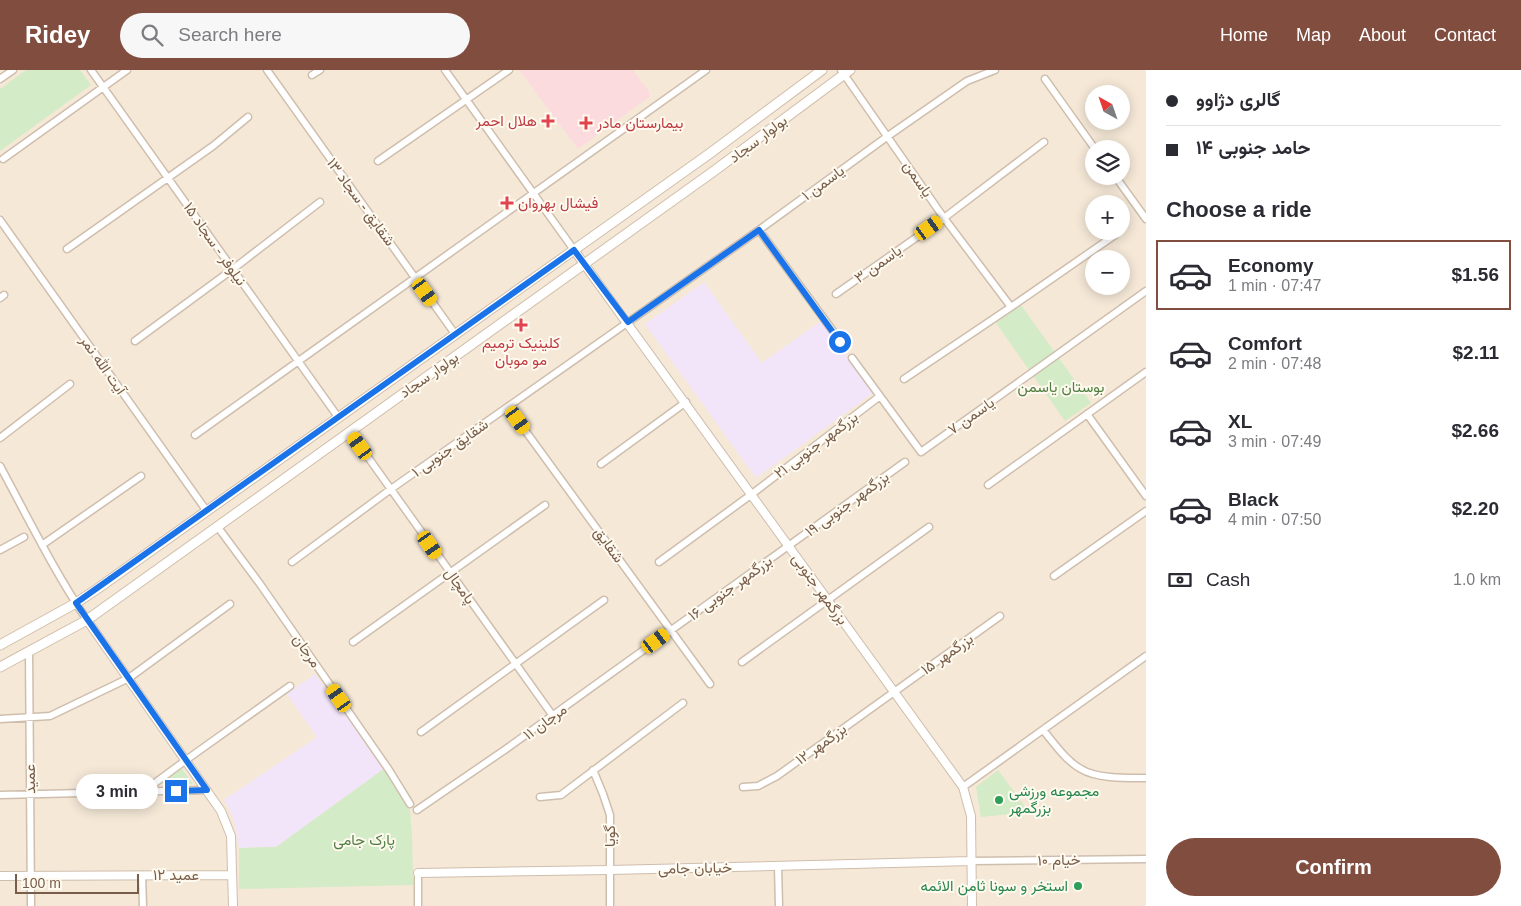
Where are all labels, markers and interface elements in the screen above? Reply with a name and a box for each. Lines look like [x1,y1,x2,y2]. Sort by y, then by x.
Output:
search box [120,13,470,58]
text: Ridey [25,21,90,48]
icon: search [138,21,166,49]
text: Search here [178,24,282,45]
text: Home [1220,25,1268,45]
text: Map [1296,25,1331,45]
text: About [1359,25,1406,45]
text: Contact [1434,25,1496,45]
north arrow [1085,85,1130,130]
map controls [1085,85,1130,295]
text: گالری دژاوو [1196,89,1280,110]
street label: بولوار سجاد [725,111,791,167]
place label: هلال احمر [475,112,537,130]
marker: هلال احمر [541,114,555,128]
place label: بیمارستان مادر [596,114,683,132]
marker: بیمارستان مادر [579,116,593,130]
text: حامد جنوبی ۱۴ [1196,137,1310,158]
button: layers [1085,140,1130,185]
street label: شقایق - سجاد ۱۳ [322,155,399,250]
street label: یاسمن [899,157,937,201]
street label: یاسمن ۱ [798,162,848,205]
place label: فیشال بهروان [518,194,599,212]
button: + [1085,195,1130,240]
marker: فیشال بهروان [500,196,514,210]
text: Choose a ride [1166,197,1311,222]
street label: نیلوفر - سجاد ۱۵ [180,199,250,289]
car [912,213,945,243]
street label: یاسمن ۳ [851,241,906,288]
button: − [1085,250,1130,295]
icon: car [1168,253,1213,298]
text: Economy [1228,255,1314,276]
text: $1.56 [1451,264,1499,285]
car [410,275,439,309]
text: 1 min · 07:47 [1228,277,1321,294]
marker: کلینیک ترمیم مو موبان [514,318,528,332]
street label: آیت الله نمر [76,331,131,399]
route start [829,331,851,353]
icon: car [1168,331,1213,376]
text: Comfort [1228,333,1302,354]
place label: کلینیک ترمیم مو موبان [482,334,560,369]
text: $2.11 [1453,342,1499,363]
street label: بولوار سجاد [396,348,462,402]
text: 2 min · 07:48 [1228,355,1321,372]
park label: بوستان یاسمن [1018,378,1104,397]
street label: یاسمن ۷ [944,393,998,439]
car [503,403,532,437]
street label: بزرگمهر جنوبی ۲۱ [771,408,862,483]
icon: car [1168,409,1213,454]
text: XL [1228,411,1252,432]
street label: شقایق جنوبی ۱ [408,415,493,482]
text: $2.66 [1451,420,1499,441]
car [345,429,374,463]
text: 3 min · 07:49 [1228,433,1321,450]
street label: بزرگمهر جنوبی ۱۹ [801,467,893,541]
icon: car [1168,487,1213,532]
text: Black [1228,489,1279,510]
text: $2.20 [1451,498,1499,519]
text: 4 min · 07:50 [1228,511,1321,528]
street label: شقایق [589,524,628,567]
car [415,528,444,562]
street label: بزرگمهر جنوبی [787,550,852,629]
street label: بزرگمهر جنوبی ۱۶ [684,551,776,625]
street label: پامچال [440,564,479,608]
icon: cash [1166,566,1194,594]
text: Cash [1206,569,1250,590]
text: 1.0 km [1453,571,1501,588]
car [639,626,672,656]
street label: بزرگمهر ۱۵ [917,630,977,678]
street label: مرجان [289,631,325,671]
car [324,681,353,715]
street label: مرجان ۱۱ [520,700,570,744]
street label: بزرگمهر ۱۲ [792,719,850,769]
street label: عمید [21,764,39,794]
callout: 3 min [76,774,158,808]
route end [165,780,187,802]
place label: مجموعه ورزشی بزرگمهر [1008,782,1099,817]
text: 3 min [96,783,138,800]
marker: مجموعه ورزشی بزرگمهر [993,794,1005,806]
street label: گویا [601,825,619,847]
park label: پارک جامی [333,831,395,850]
button: Confirm [1166,838,1501,896]
street label: خیام ۱۰ [1037,851,1081,870]
street label: خیابان جامی [658,858,732,879]
street label: عمید ۱۲ [153,866,199,884]
scale bar [15,871,139,894]
text: 100 m [22,875,61,891]
place label: استخر و سونا ثامن الائمه [921,877,1068,896]
marker: استخر و سونا ثامن الائمه [1072,880,1084,892]

